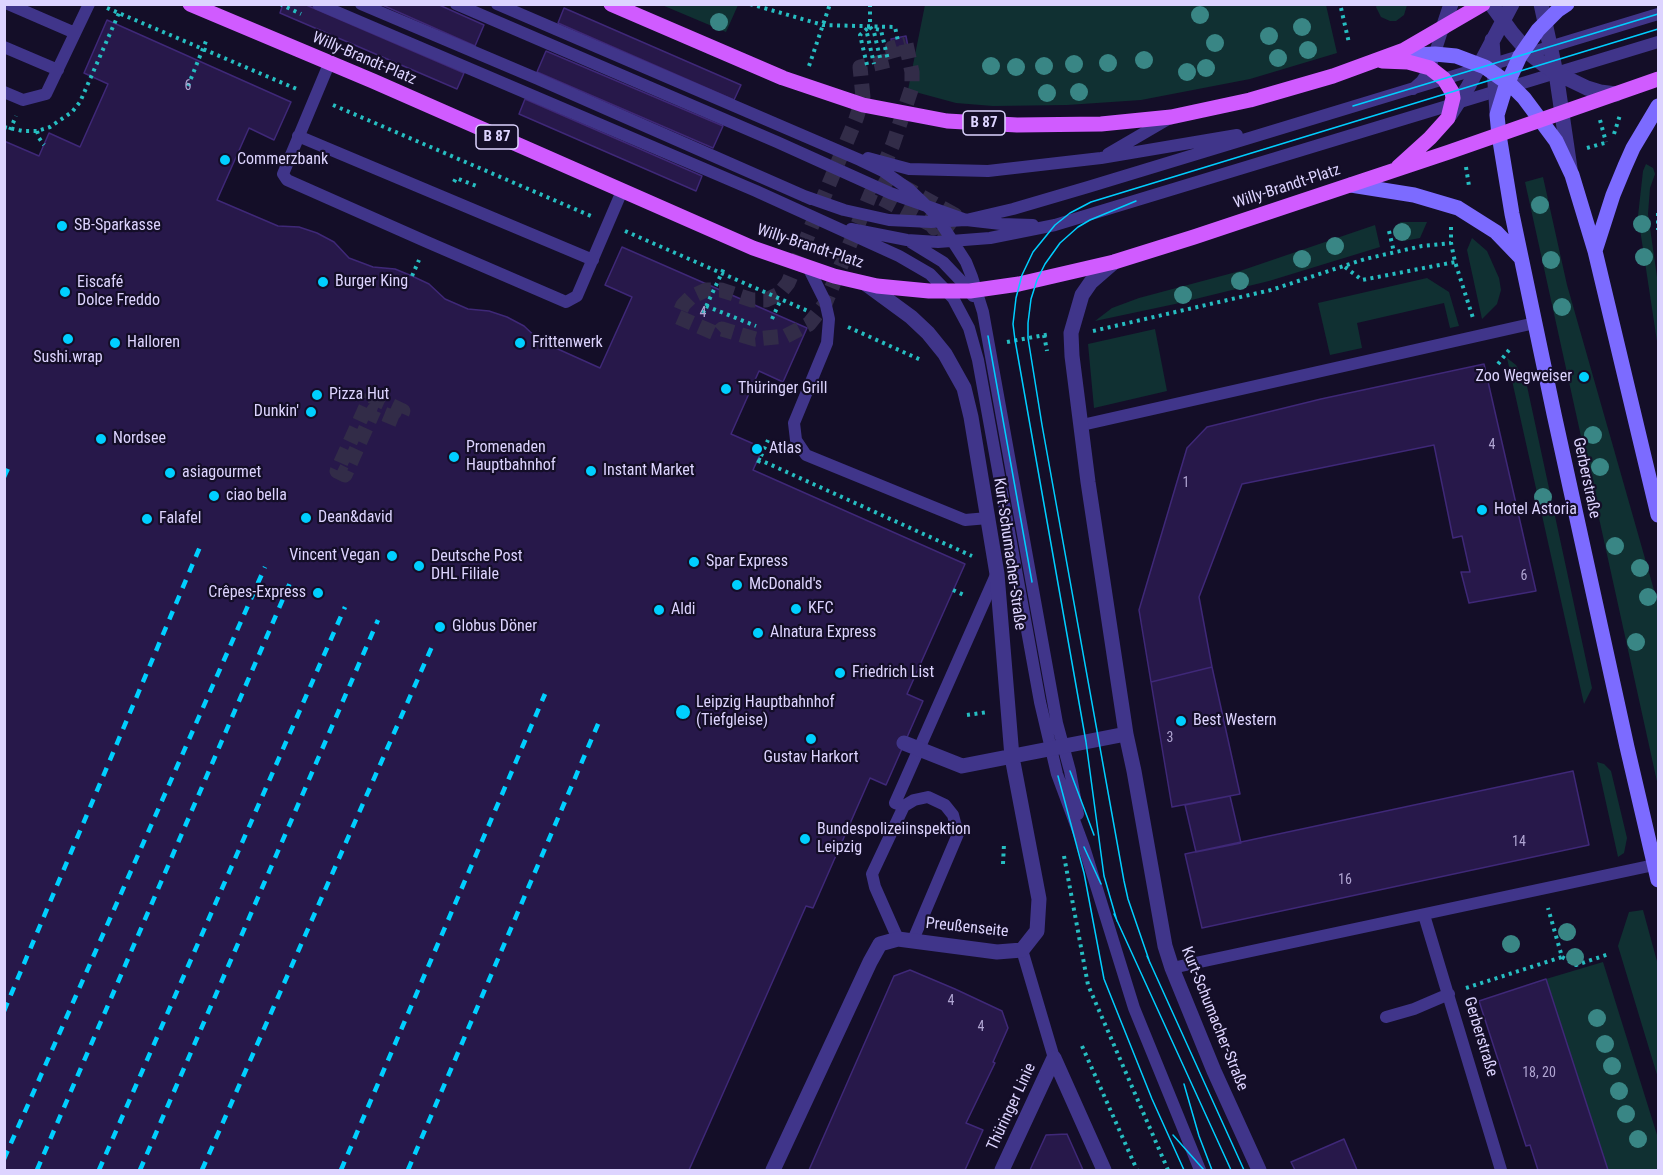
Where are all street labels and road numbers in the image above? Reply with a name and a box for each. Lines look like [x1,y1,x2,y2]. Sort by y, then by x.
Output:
street label: Willy-Brandt-Platz [309,28,419,90]
road number: B 87 [963,111,1005,135]
road number: B 87 [476,125,518,149]
street label: Willy-Brandt-Platz [1231,161,1343,213]
street label: Willy-Brandt-Platz [754,221,866,273]
street label: Gerberstraße [1568,436,1604,520]
street label: Kurt-Schumacher-Straße [989,477,1029,631]
street label: Preußenseite [925,914,1009,942]
street label: Kurt-Schumacher-Straße [1176,944,1252,1094]
street label: Gerberstraße [1459,995,1501,1079]
street label: Thüringer Linie [983,1060,1041,1154]

